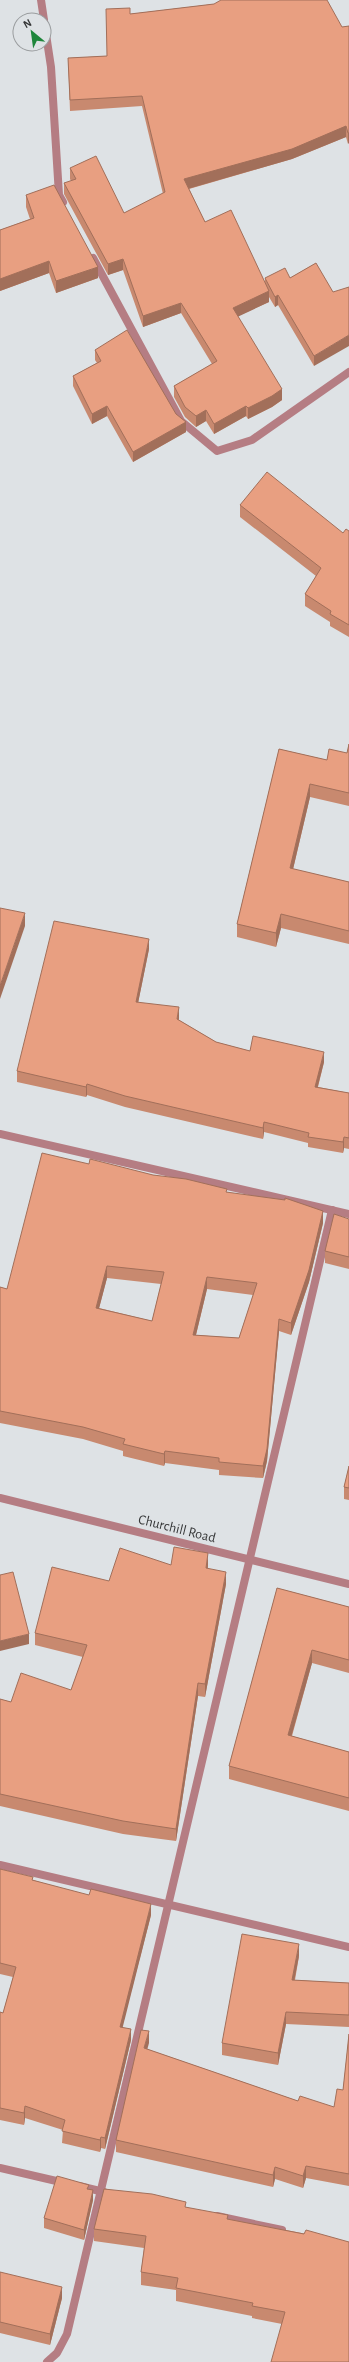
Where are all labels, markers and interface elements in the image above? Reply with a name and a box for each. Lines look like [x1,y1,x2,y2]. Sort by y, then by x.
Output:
north arrow [12,12,52,52]
text: N [21,17,33,30]
street label: Churchill Road [137,1513,217,1545]

